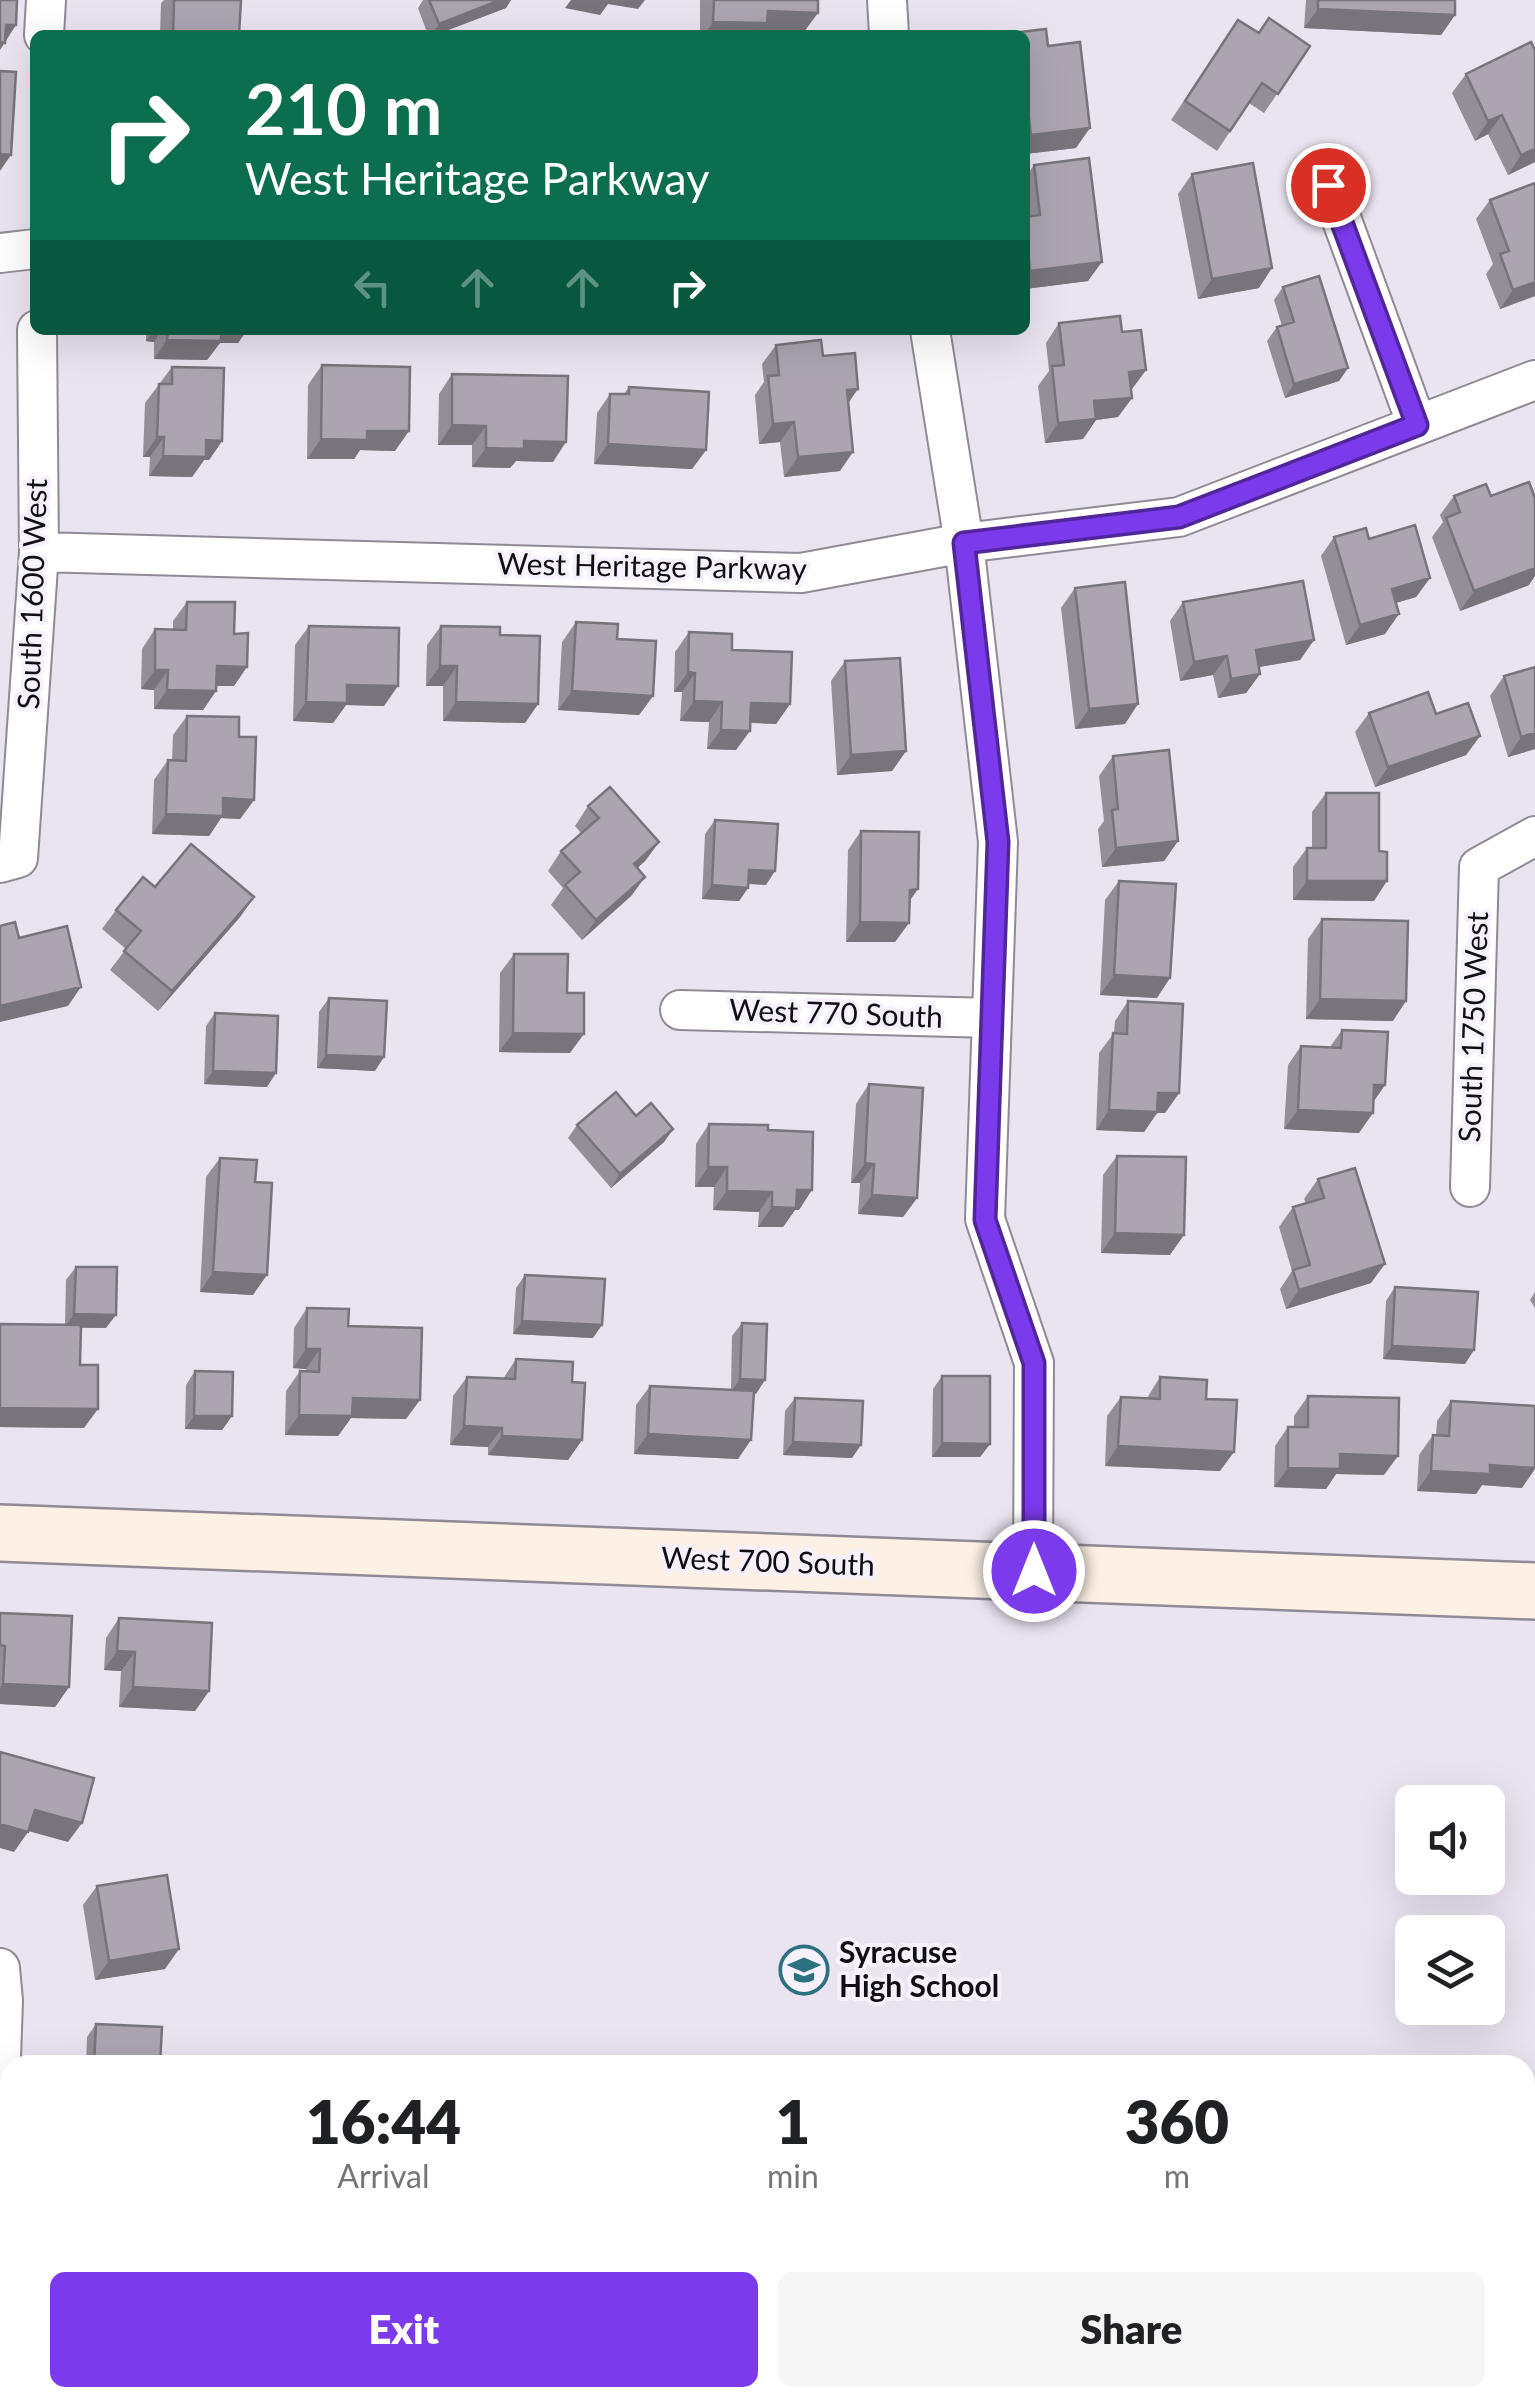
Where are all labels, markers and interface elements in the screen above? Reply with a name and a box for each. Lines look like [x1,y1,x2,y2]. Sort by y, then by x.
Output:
text: 210 m [245,66,442,150]
icon: right [80,70,210,200]
pin [1286,143,1371,228]
text: West Heritage Parkway [245,151,709,205]
icon: arrive [1301,158,1356,213]
icon: left [345,260,400,315]
icon: ahead [450,260,505,315]
icon: ahead [555,260,610,315]
icon: right [660,260,715,315]
street label: South 1600 West [9,478,53,710]
street label: West Heritage Parkway [497,544,808,586]
street label: South 1750 West [1450,911,1494,1143]
street label: West 770 South [729,990,944,1034]
position arrow [982,1519,1086,1623]
street label: West 700 South [661,1538,876,1582]
map controls [1395,1785,1505,2025]
button: sound [1395,1785,1505,1895]
button: layers [1395,1915,1505,2025]
place label: Syracuse High School [839,1933,999,2003]
school or university icon: Syracuse High School [778,1944,830,1996]
text: 16:44 [306,2085,461,2157]
text: 1 [775,2085,810,2157]
text: 360 [1125,2085,1229,2157]
text: Arrival [337,2156,430,2195]
text: min [767,2156,819,2195]
text: m [1164,2156,1190,2195]
button: Exit [50,2272,758,2387]
button: Share [778,2272,1485,2387]

